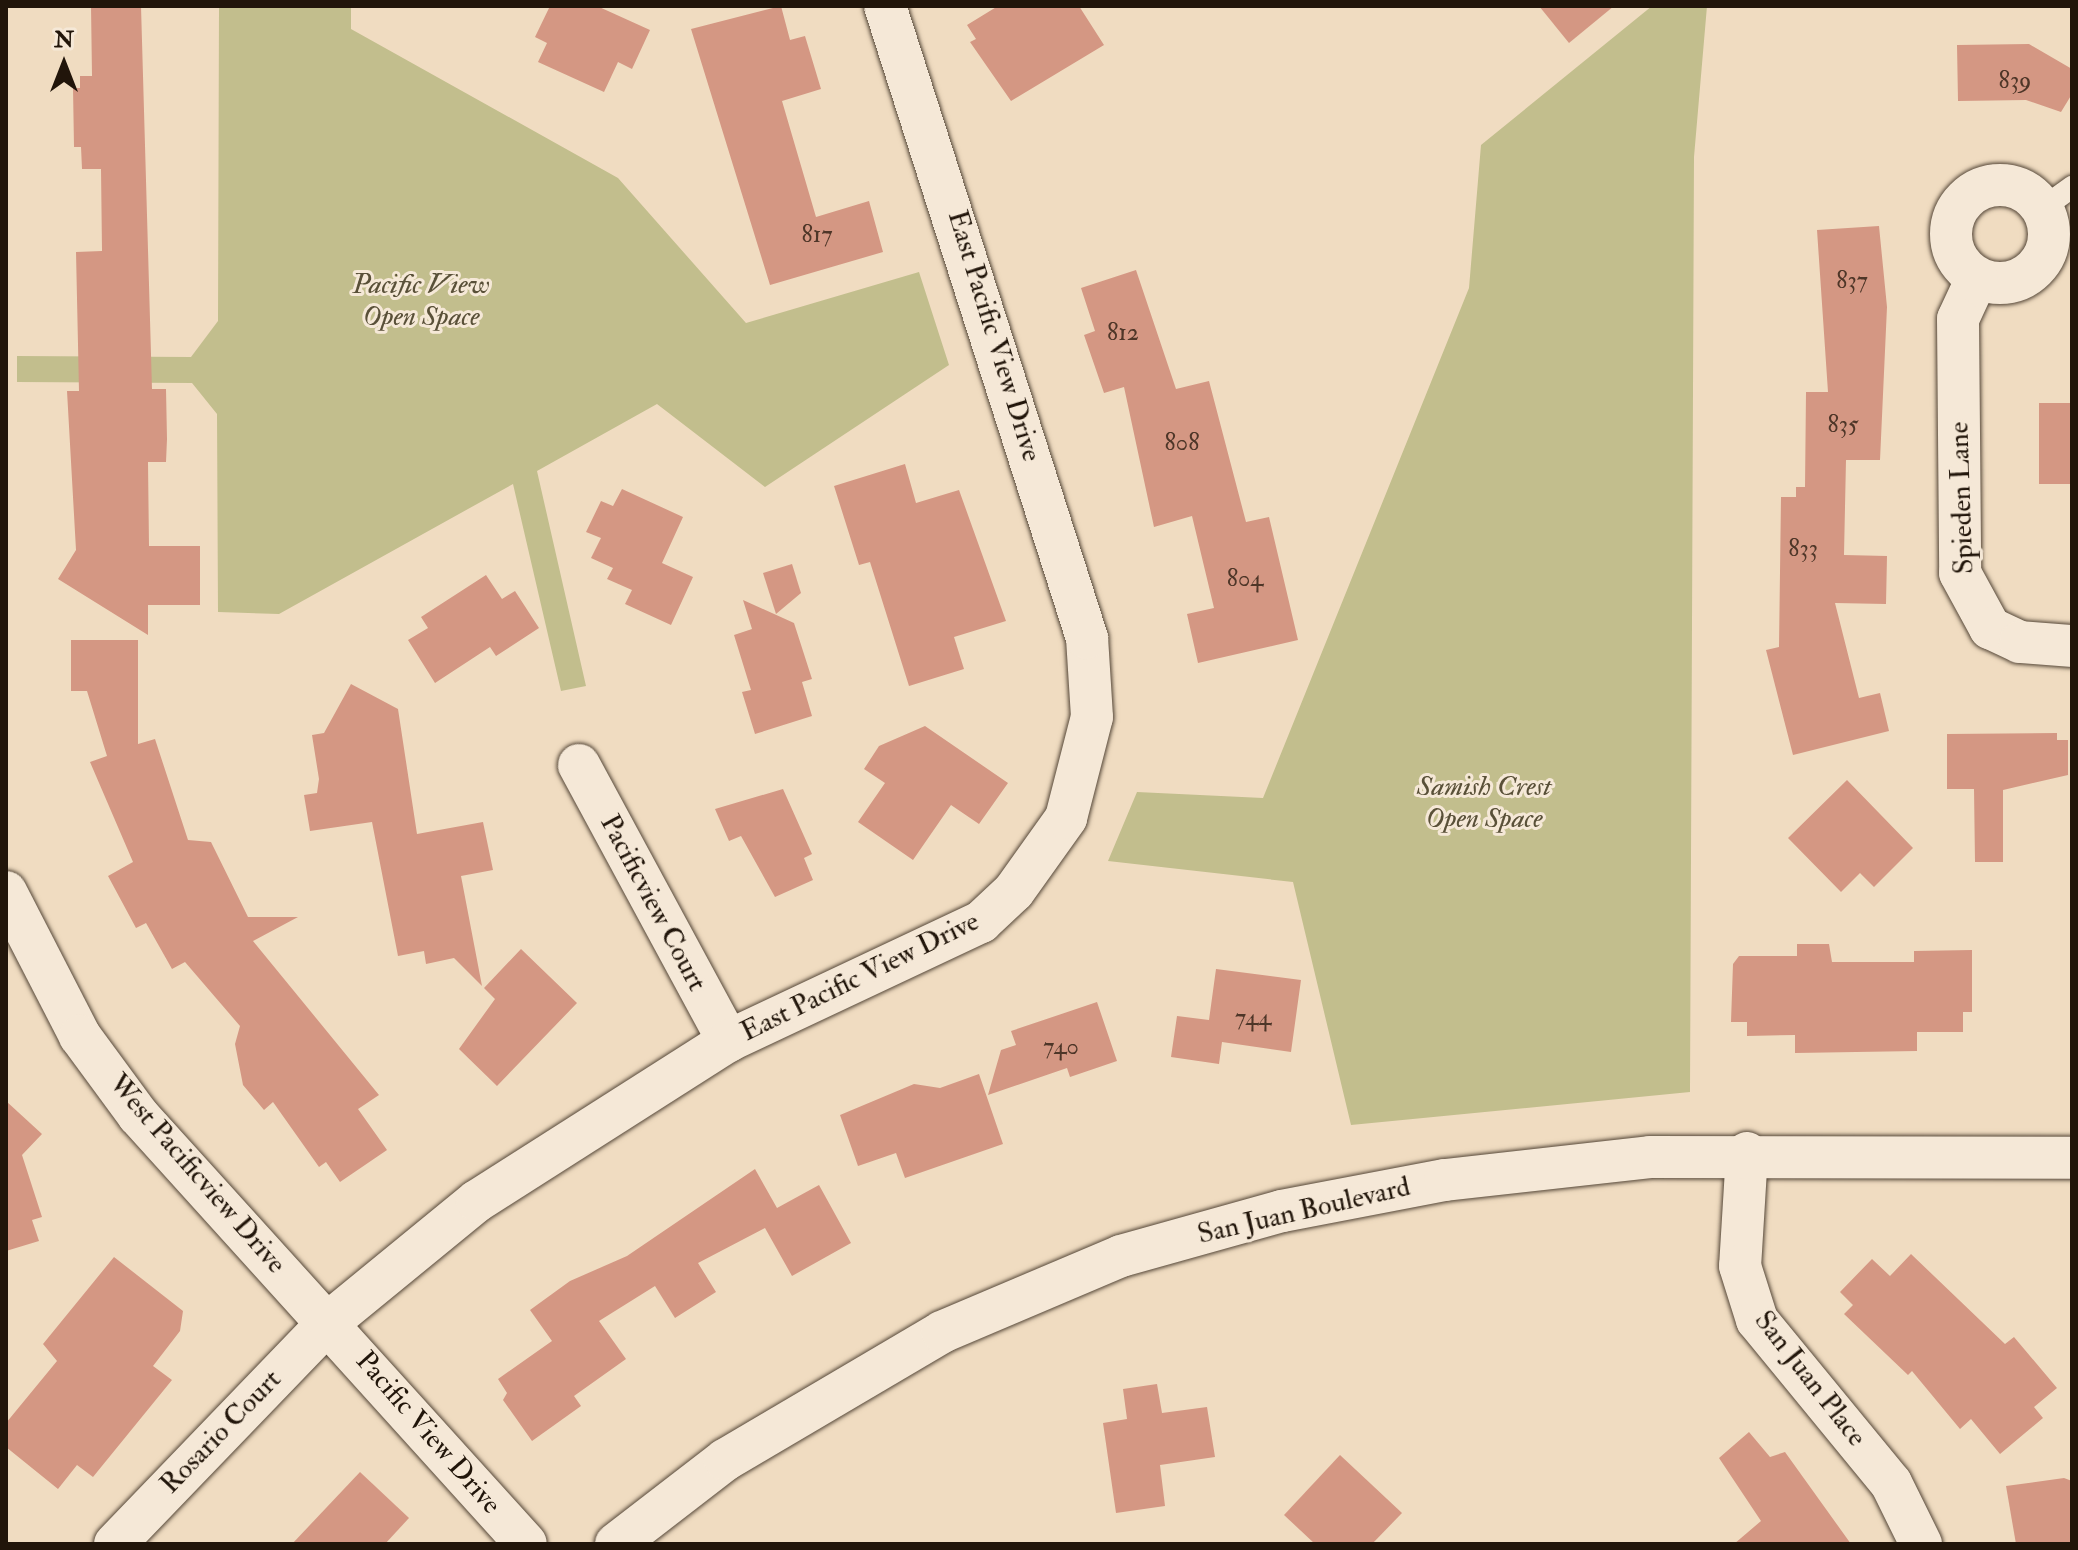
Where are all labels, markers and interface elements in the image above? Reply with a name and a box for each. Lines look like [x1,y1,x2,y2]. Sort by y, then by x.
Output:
north arrow [24,24,104,104]
text: N [54,26,74,54]
house number: 839 [1999,67,2031,95]
street label: East Pacific View Drive [940,206,1048,466]
house number: 817 [802,221,832,249]
house number: 837 [1836,267,1868,295]
park label: Pacific View Open Space [352,268,490,334]
house number: 812 [1107,319,1139,347]
house number: 835 [1827,411,1859,439]
street label: Spieden Lane [1943,421,1981,575]
house number: 808 [1165,429,1199,457]
house number: 833 [1788,535,1818,563]
house number: 804 [1227,565,1263,593]
park label: Samish Crest Open Space [1417,770,1551,836]
street label: Pacificview Court [592,809,714,997]
street label: East Pacific View Drive [735,905,985,1049]
house number: 744 [1235,1004,1271,1032]
house number: 740 [1043,1033,1079,1061]
street label: West Pacificview Drive [101,1067,293,1281]
street label: San Juan Boulevard [1194,1170,1414,1252]
street label: San Juan Place [1747,1305,1873,1453]
street label: Pacific View Drive [348,1345,508,1521]
street label: Rosario Court [154,1363,288,1501]

